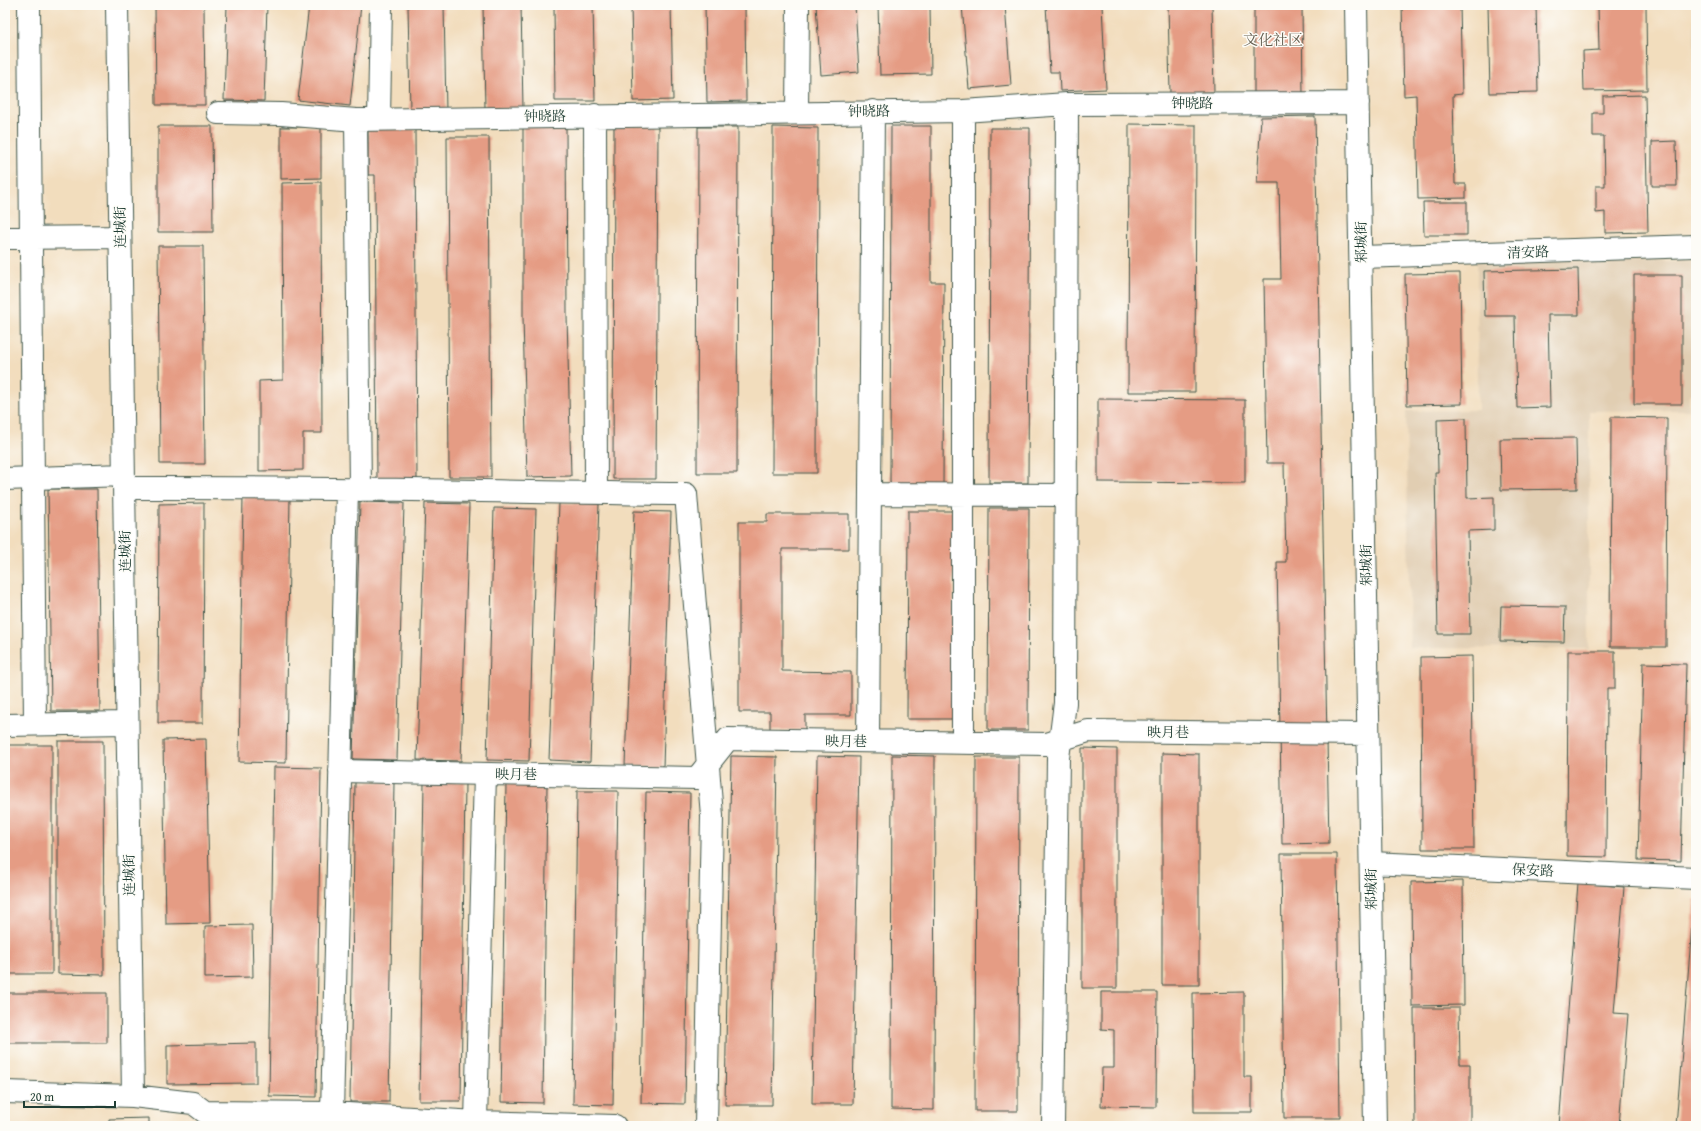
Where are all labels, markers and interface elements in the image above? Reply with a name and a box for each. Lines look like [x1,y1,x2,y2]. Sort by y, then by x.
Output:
district label: 文化社区 [1243,29,1303,50]
street label: 钟晓路 [1171,93,1213,113]
street label: 钟晓路 [848,101,890,121]
street label: 钟晓路 [524,106,566,126]
street label: 连城街 [110,206,130,248]
street label: 邾城街 [1351,221,1371,263]
street label: 清安路 [1507,241,1549,263]
street label: 连城街 [115,530,135,572]
street label: 邾城街 [1356,544,1376,586]
street label: 映月巷 [1147,722,1189,742]
street label: 映月巷 [825,731,867,751]
street label: 映月巷 [495,764,537,784]
street label: 连城街 [119,854,139,896]
street label: 保安路 [1512,859,1554,881]
street label: 邾城街 [1361,868,1381,910]
scale bar [24,1083,115,1109]
text: 20 m [30,1088,54,1105]

